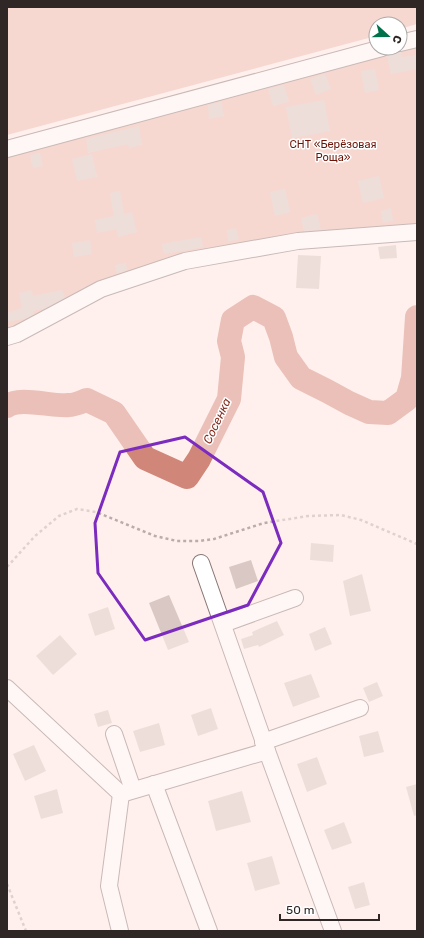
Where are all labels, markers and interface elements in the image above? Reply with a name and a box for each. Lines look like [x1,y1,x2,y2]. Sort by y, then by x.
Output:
north arrow [368,16,408,56]
text: С [389,33,404,46]
park label: СНТ «Берёзовая Роща» [289,138,377,164]
water label: Сосенка [200,396,234,446]
scale bar [280,896,379,922]
text: 50 m [286,903,314,917]

